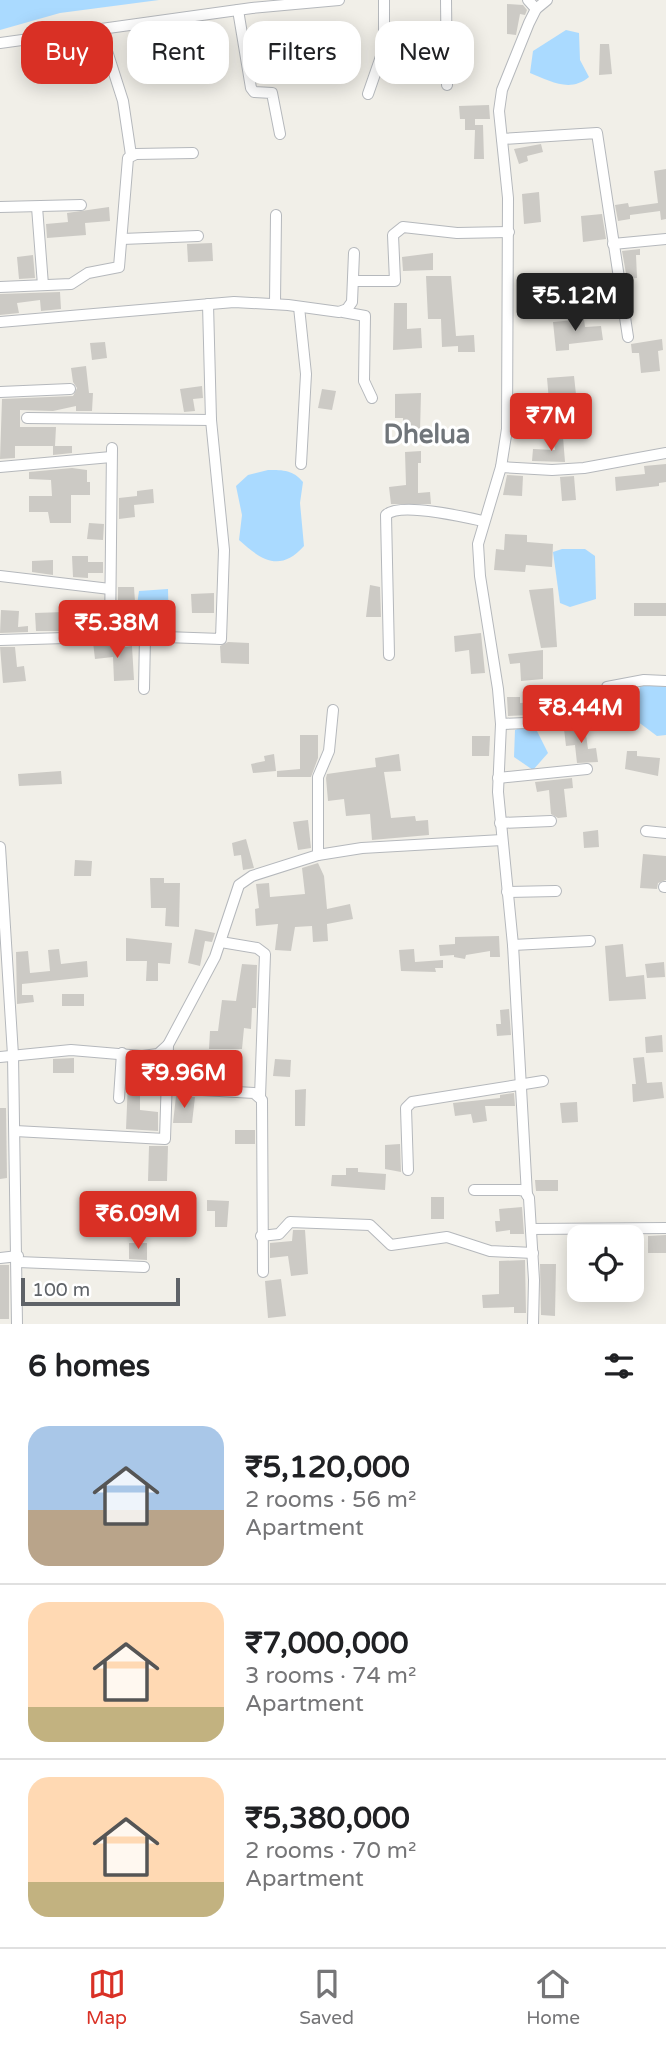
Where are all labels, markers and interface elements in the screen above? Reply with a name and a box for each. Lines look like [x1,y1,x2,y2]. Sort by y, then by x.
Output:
chip: Buy [21,21,113,84]
chip: Rent [127,21,229,84]
chip: Filters [243,21,361,84]
chip: New [375,21,474,84]
pin: ₹5.12M [518,274,632,333]
text: ₹5.12M [533,282,617,310]
pin: ₹7M [517,393,585,453]
text: ₹7M [526,402,576,430]
district label: Dhelua [384,419,470,450]
pin: ₹5.38M [60,600,174,660]
text: ₹5.38M [75,609,159,637]
pin: ₹8.44M [524,686,638,745]
text: ₹8.44M [539,694,623,722]
pin: ₹9.96M [127,1050,241,1110]
text: ₹9.96M [142,1059,227,1087]
pin: ₹6.09M [81,1192,195,1251]
text: ₹6.09M [96,1200,181,1228]
map controls [567,1225,644,1302]
button: locate [567,1225,644,1302]
scale bar [21,1275,180,1307]
text: 100 m [32,1279,90,1301]
icon: filters [600,1347,638,1385]
text: 6 homes [28,1348,150,1385]
text: ₹5,120,000 [245,1449,410,1486]
icon: home [84,1454,168,1538]
text: 2 rooms · 56 m² [245,1486,416,1514]
text: Apartment [245,1514,364,1542]
text: ₹7,000,000 [245,1625,409,1662]
icon: home [84,1630,168,1714]
text: 3 rooms · 74 m² [245,1662,416,1690]
text: Apartment [245,1690,364,1718]
text: ₹5,380,000 [245,1800,410,1837]
icon: home [84,1805,168,1889]
text: 2 rooms · 70 m² [245,1837,416,1865]
text: Apartment [245,1865,364,1893]
tab: Map [86,1965,127,2029]
tab: Saved [299,1965,354,2029]
tab: Home [526,1965,580,2029]

